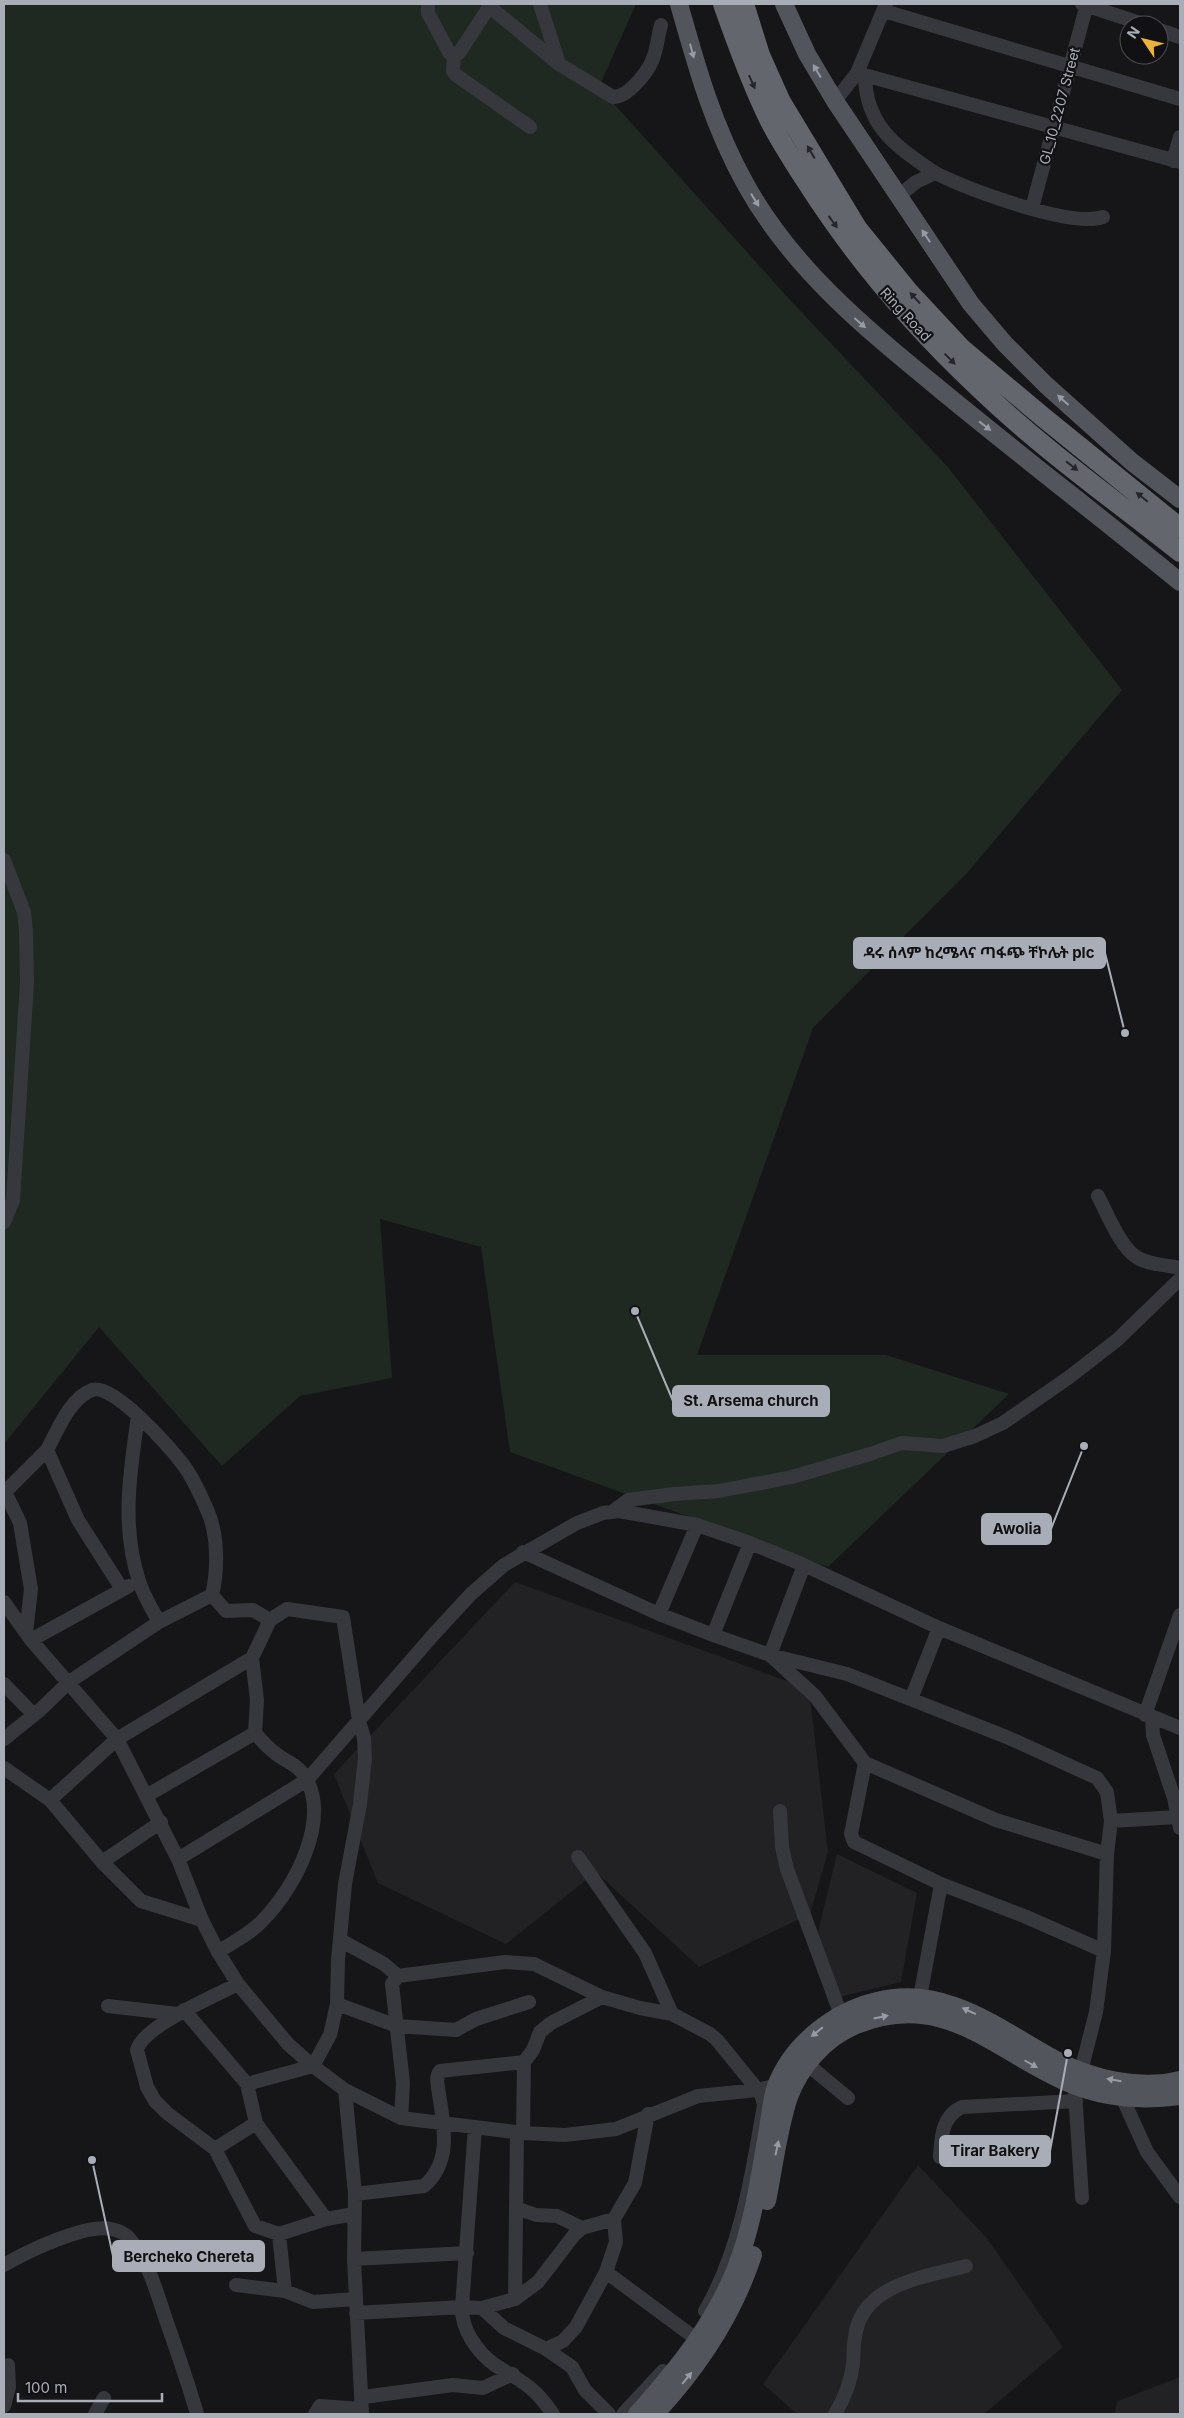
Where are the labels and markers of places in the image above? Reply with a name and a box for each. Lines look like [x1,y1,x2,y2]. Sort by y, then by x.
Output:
callout: ዳሩ ሰላም ከረሜላና ጣፋጭ ቸኮሌት plc [854,938,1105,968]
callout: St. Arsema church [673,1386,829,1416]
callout: Awolia [982,1514,1051,1544]
callout: Tirar Bakery [940,2136,1050,2166]
callout: Bercheko Chereta [113,2241,264,2271]

